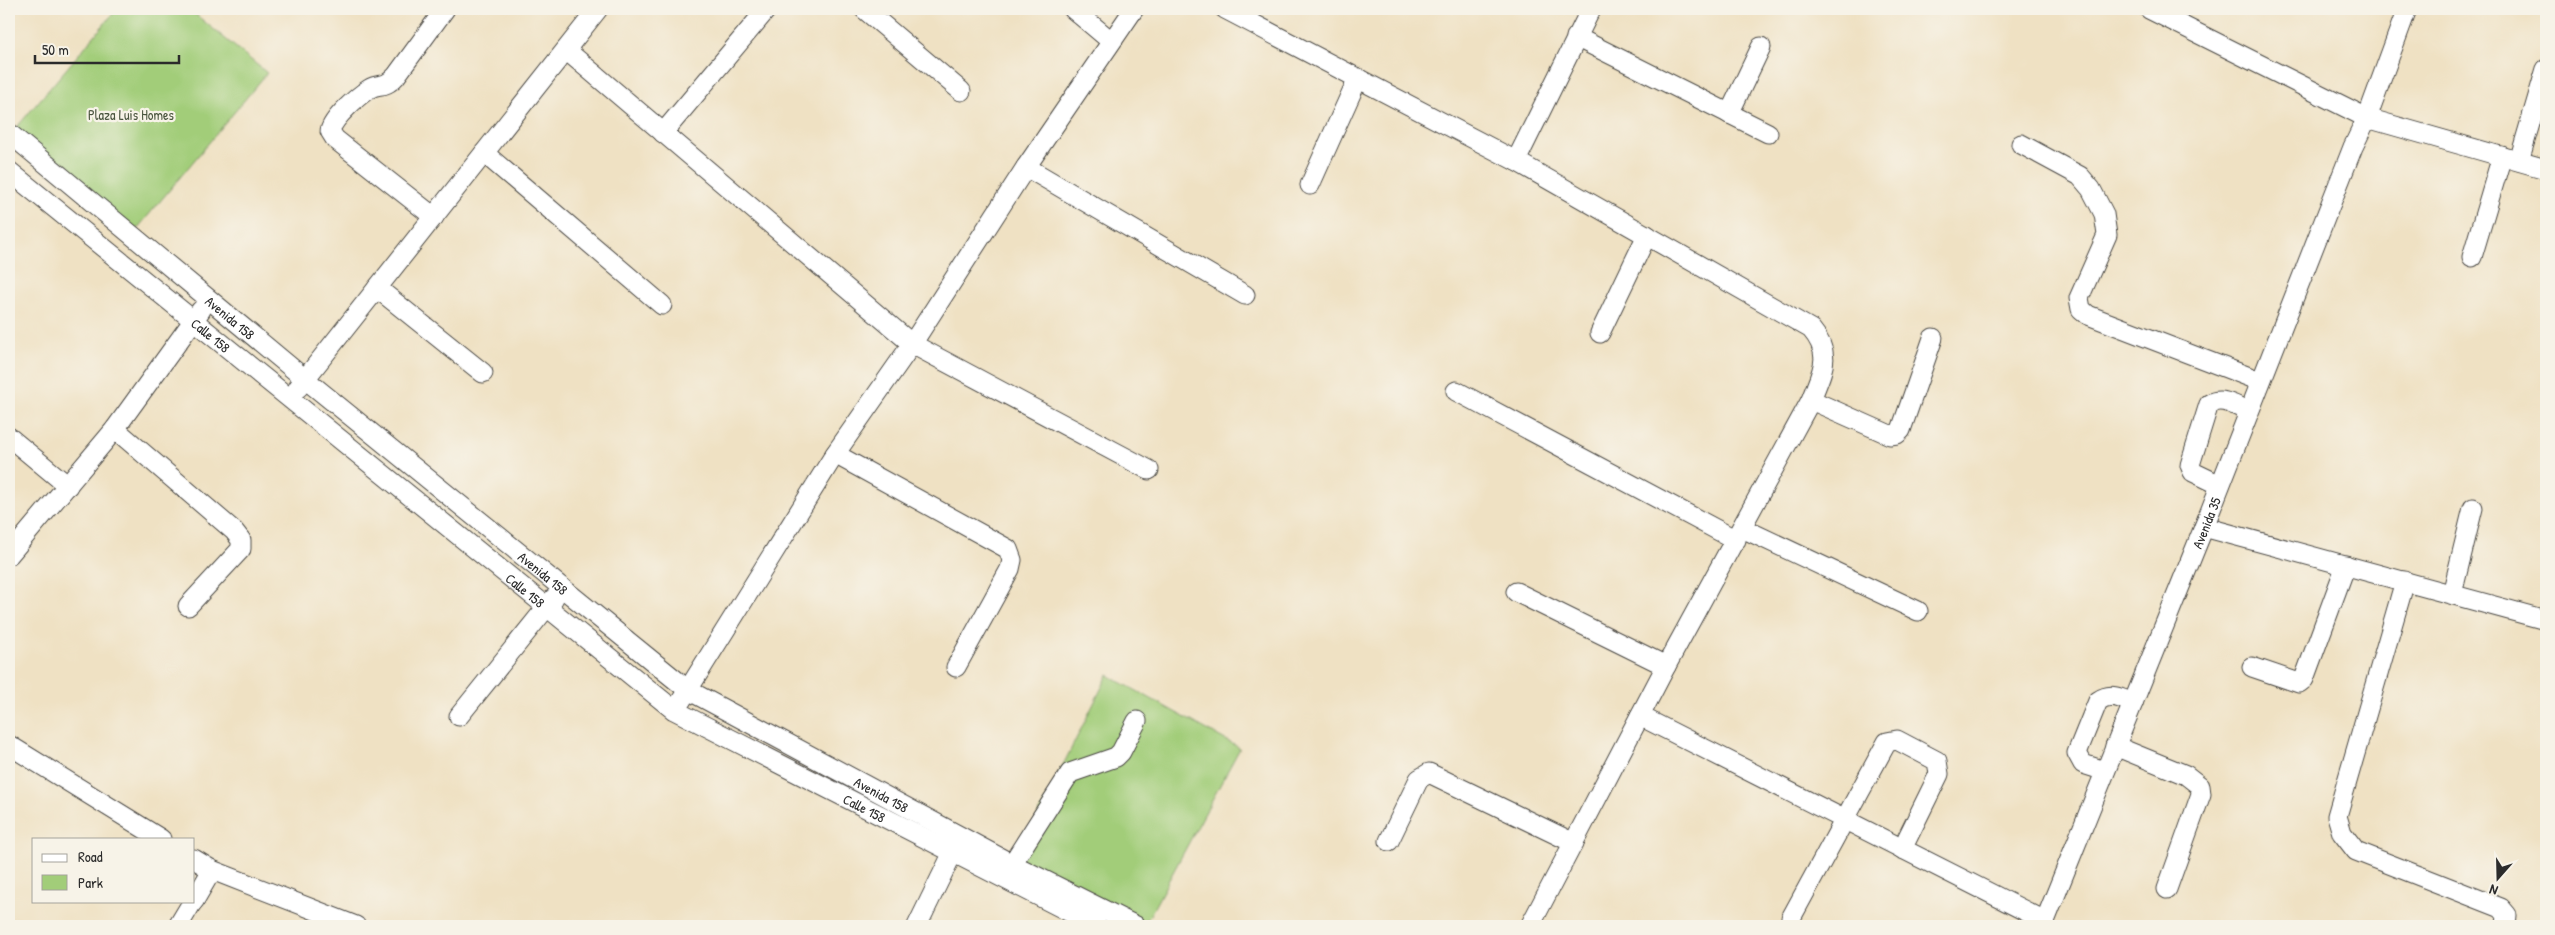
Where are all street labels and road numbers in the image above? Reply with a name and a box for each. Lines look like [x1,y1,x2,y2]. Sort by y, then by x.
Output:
street label: Avenida 158 [202,291,259,343]
street label: Calle 158 [187,313,235,356]
street label: Avenida 35 [2187,494,2224,551]
street label: Avenida 158 [515,547,572,599]
street label: Calle 158 [502,568,549,611]
street label: Avenida 158 [851,772,912,816]
street label: Calle 158 [840,789,889,826]

